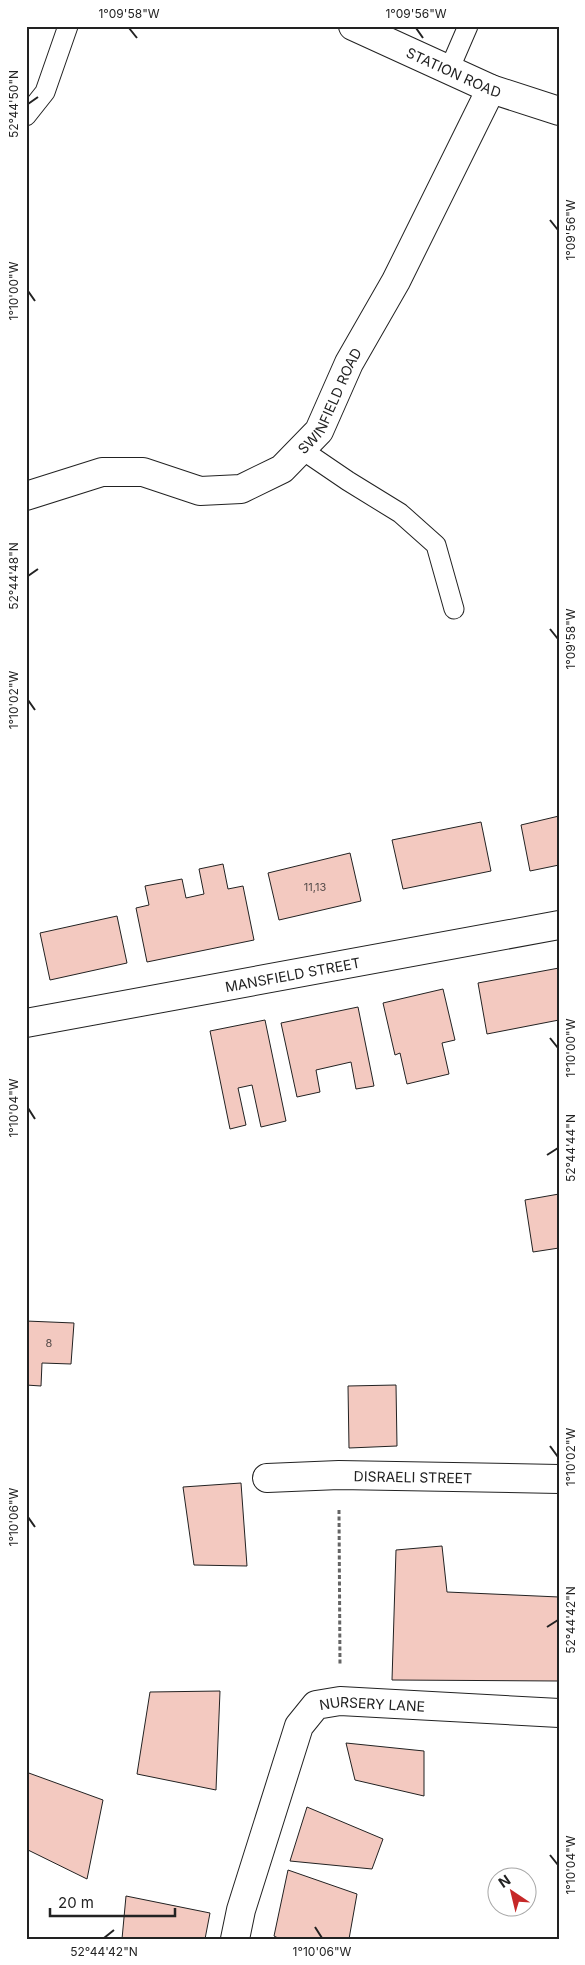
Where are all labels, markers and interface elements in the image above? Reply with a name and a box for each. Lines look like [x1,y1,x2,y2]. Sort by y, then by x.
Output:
text: 1°09'58"W [98,6,160,21]
text: 1°09'56"W [385,6,447,21]
street label: STATION ROAD [404,43,504,100]
text: 52°44'50"N [6,70,21,138]
text: 1°09'56"W [563,199,578,261]
text: 1°10'00"W [6,261,21,320]
street label: SWINFIELD ROAD [294,344,365,457]
text: 52°44'48"N [6,542,21,610]
text: 1°09'58"W [563,608,578,670]
text: 1°10'02"W [6,670,21,729]
house number: 11,13 [304,880,326,894]
street label: MANSFIELD STREET [224,953,362,995]
text: 1°10'00"W [563,1018,578,1077]
text: 1°10'04"W [6,1078,21,1138]
text: 52°44'44"N [563,1114,578,1182]
house number: 8 [46,1336,53,1350]
text: 1°10'02"W [563,1427,578,1486]
street label: DISRAELI STREET [354,1467,472,1486]
text: 1°10'06"W [6,1487,21,1546]
text: 52°44'42"N [563,1586,578,1654]
street label: NURSERY LANE [318,1693,426,1714]
text: 1°10'04"W [563,1835,578,1895]
north arrow [488,1868,538,1918]
text: N [495,1871,514,1891]
scale bar [50,1885,175,1917]
text: 20 m [58,1893,94,1912]
text: 52°44'42"N [70,1944,138,1959]
text: 1°10'06"W [293,1944,352,1959]

